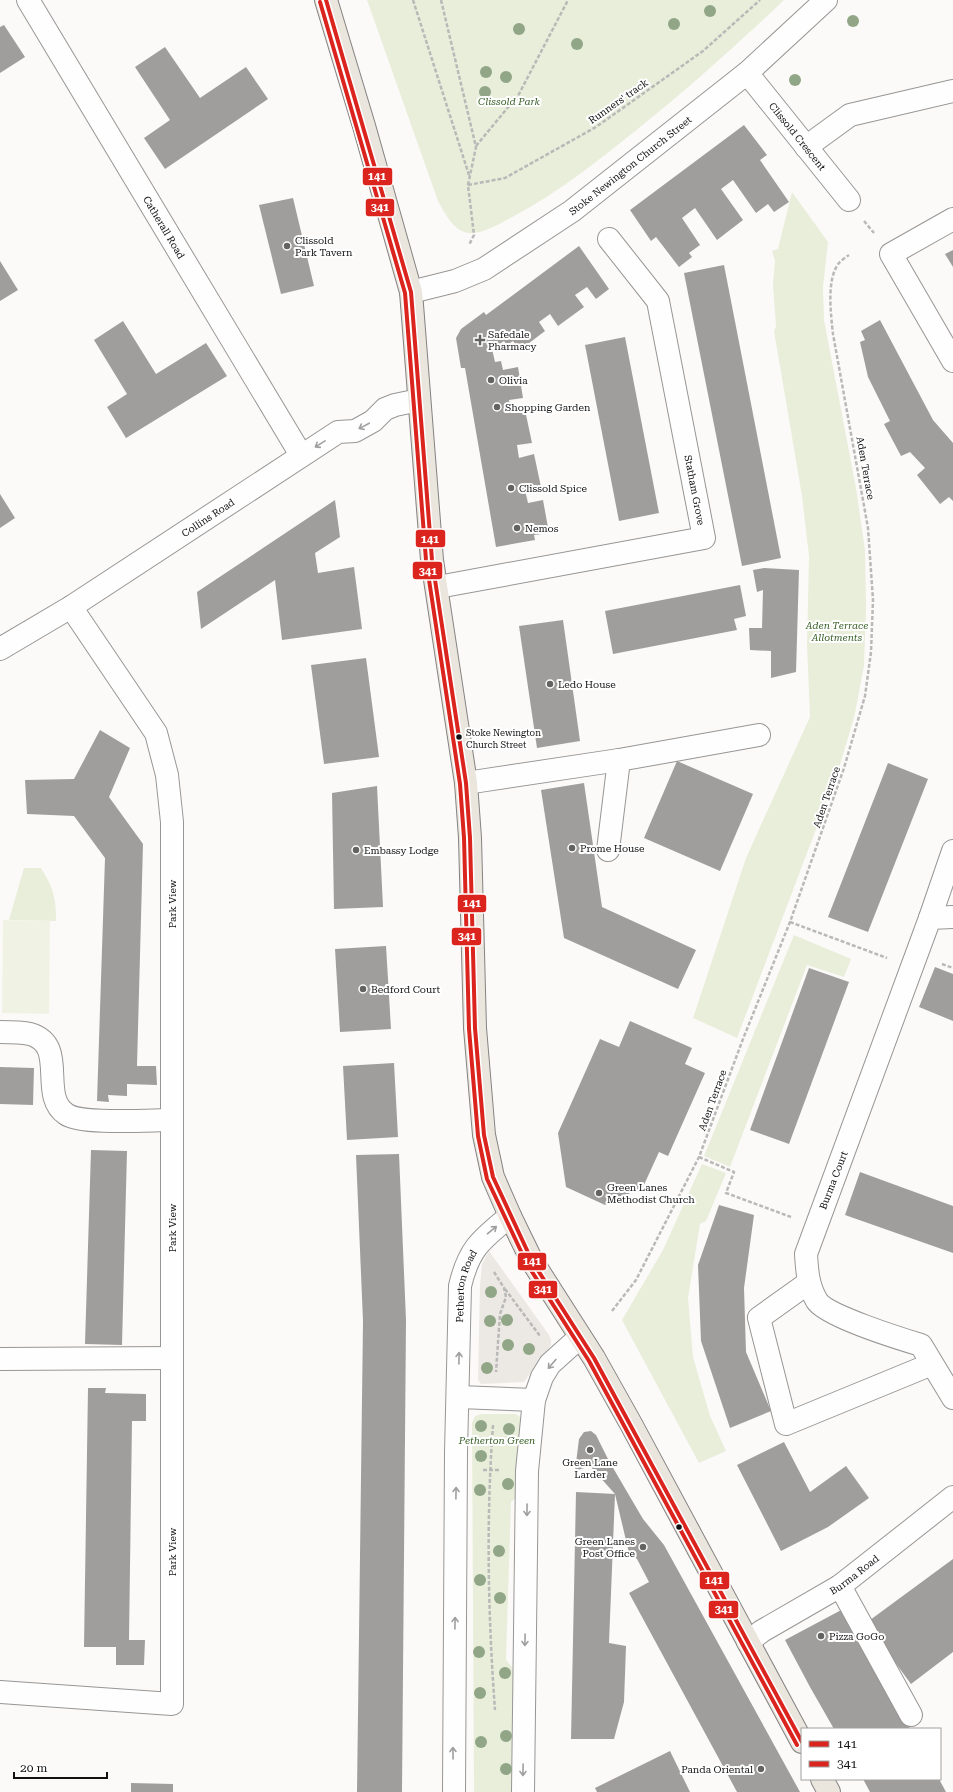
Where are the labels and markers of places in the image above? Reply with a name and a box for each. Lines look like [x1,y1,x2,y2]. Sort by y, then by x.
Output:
place label: Clissold Park Tavern [295,235,353,258]
marker: Clissold Park Tavern [282,241,292,251]
place label: Safedale Pharmacy [488,329,536,352]
marker: Safedale Pharmacy [475,335,485,345]
marker: Olivia [486,375,496,385]
place label: Olivia [499,375,528,386]
marker: Shopping Garden [492,402,502,412]
place label: Shopping Garden [505,402,591,413]
marker: Clissold Spice [506,483,516,493]
place label: Clissold Spice [519,483,588,494]
marker: Nemos [512,523,522,533]
place label: Nemos [525,523,559,534]
marker: Ledo House [545,679,555,689]
place label: Ledo House [558,679,616,690]
place label: Stoke Newington Church Street [466,728,541,750]
marker: Stoke Newington Church Street [454,732,464,742]
marker: Prome House [567,843,577,853]
place label: Prome House [580,843,645,854]
marker: Embassy Lodge [351,845,361,855]
place label: Embassy Lodge [364,845,439,856]
marker: Bedford Court [358,984,368,994]
place label: Bedford Court [371,984,440,995]
place label: Green Lanes Methodist Church [607,1182,695,1205]
marker: Green Lanes Methodist Church [594,1188,604,1198]
marker: Green Lane Larder [585,1445,595,1455]
place label: Green Lane Larder [562,1457,618,1480]
unlabelled marker [674,1522,684,1532]
place label: Green Lanes Post Office [575,1536,636,1559]
marker: Green Lanes Post Office [638,1542,648,1552]
marker: Pizza GoGo [816,1631,826,1641]
place label: Pizza GoGo [829,1631,884,1642]
place label: Panda Oriental [681,1764,753,1775]
marker: Panda Oriental [756,1764,766,1774]

